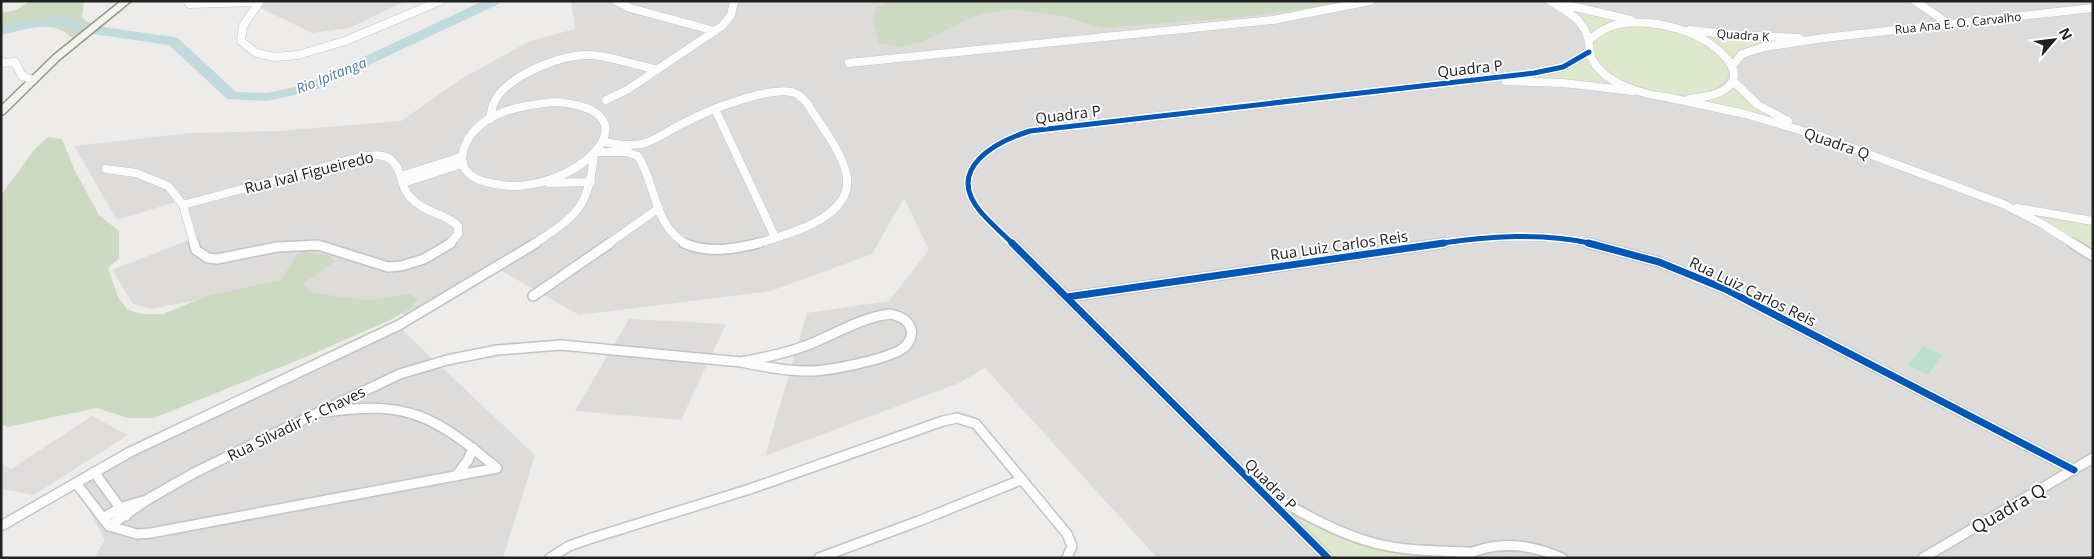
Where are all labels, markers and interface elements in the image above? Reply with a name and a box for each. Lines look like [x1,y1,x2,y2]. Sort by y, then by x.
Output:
street label: Rua Ana E. O. Carvalho [1894,8,2022,38]
north arrow [2029,15,2079,65]
text: N [2055,24,2077,43]
street label: Quadra K [1716,25,1771,45]
water label: Rio Ipitanga [293,52,369,98]
street label: Quadra P [1436,55,1504,81]
street label: Quadra P [1034,100,1102,128]
street label: Quadra Q [1801,122,1873,164]
street label: Rua Ival Figueiredo [242,146,376,198]
street label: Rua Luiz Carlos Reis [1269,225,1409,265]
street label: Rua Luiz Carlos Reis [1686,252,1820,330]
street label: Rua Silvadir F. Chaves [224,381,368,465]
street label: Quadra P [1241,454,1301,514]
street label: Quadra Q [1966,477,2050,539]

